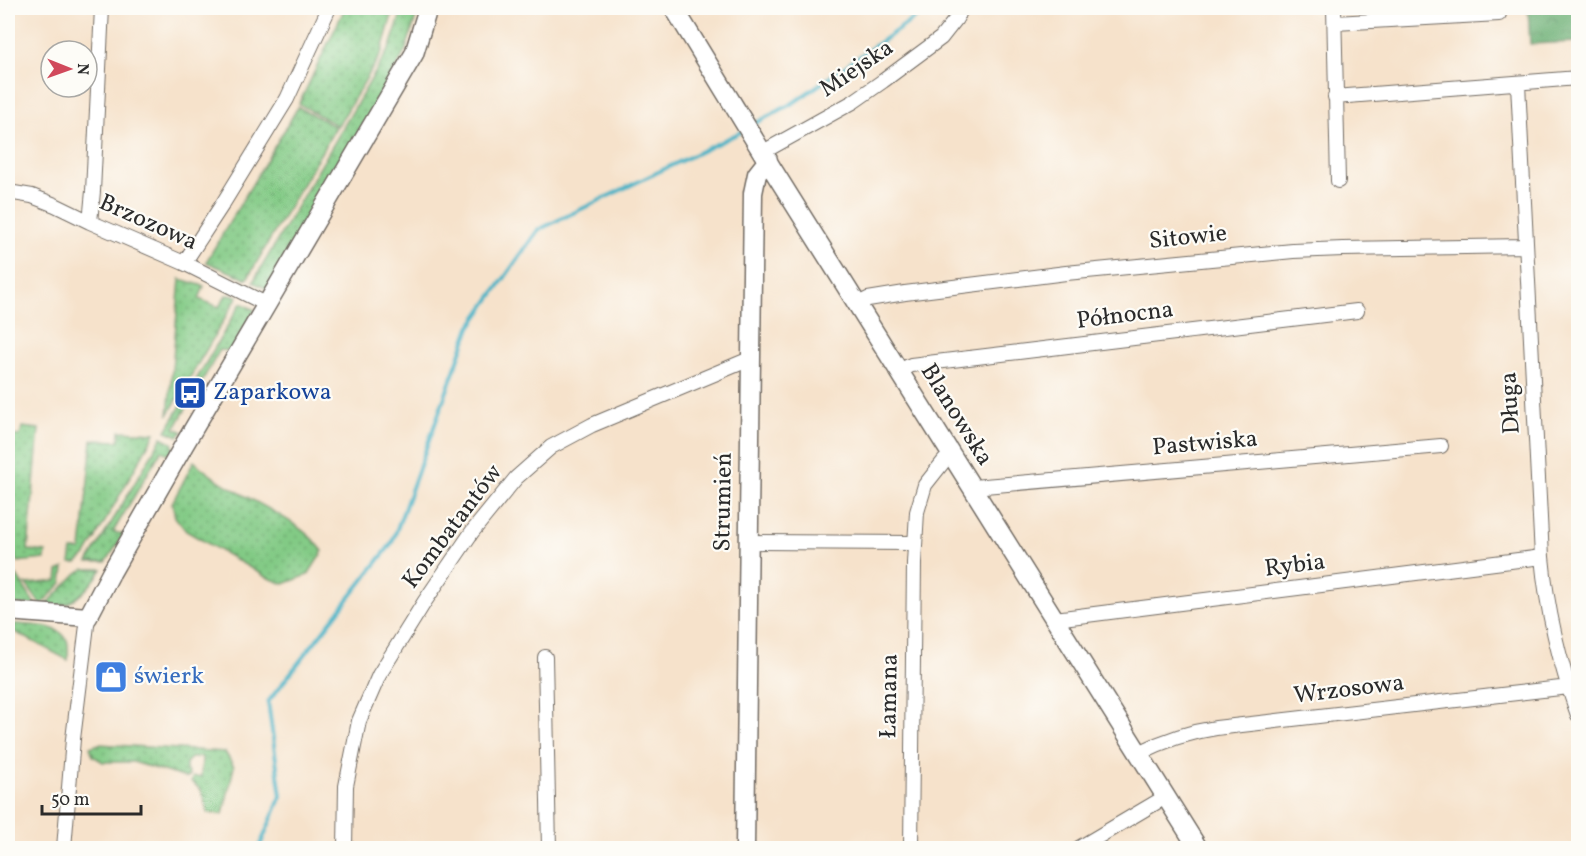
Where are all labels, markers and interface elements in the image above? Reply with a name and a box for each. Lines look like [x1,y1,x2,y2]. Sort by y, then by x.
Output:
street label: Miejska [813,32,901,106]
north arrow [39,39,99,99]
text: N [71,63,93,76]
street label: Brzozowa [93,186,203,260]
street label: Sitowie [1147,217,1229,259]
street label: Północna [1075,293,1175,339]
street label: Blanowska [911,357,1001,473]
street label: Długa [1492,371,1530,435]
bus stop icon: Zaparkowa [172,375,208,411]
place label: Zaparkowa [213,376,332,410]
street label: Pastwiska [1151,422,1259,466]
street label: Strumień [706,452,742,552]
street label: Kombatantów [395,457,511,596]
street label: Rybia [1263,545,1327,587]
street label: Łamana [872,653,908,739]
shop icon: świerk [93,659,129,695]
place label: świerk [134,660,204,694]
street label: Wrzosowa [1292,666,1406,714]
scale bar [42,778,141,816]
text: 50 m [51,788,90,813]

